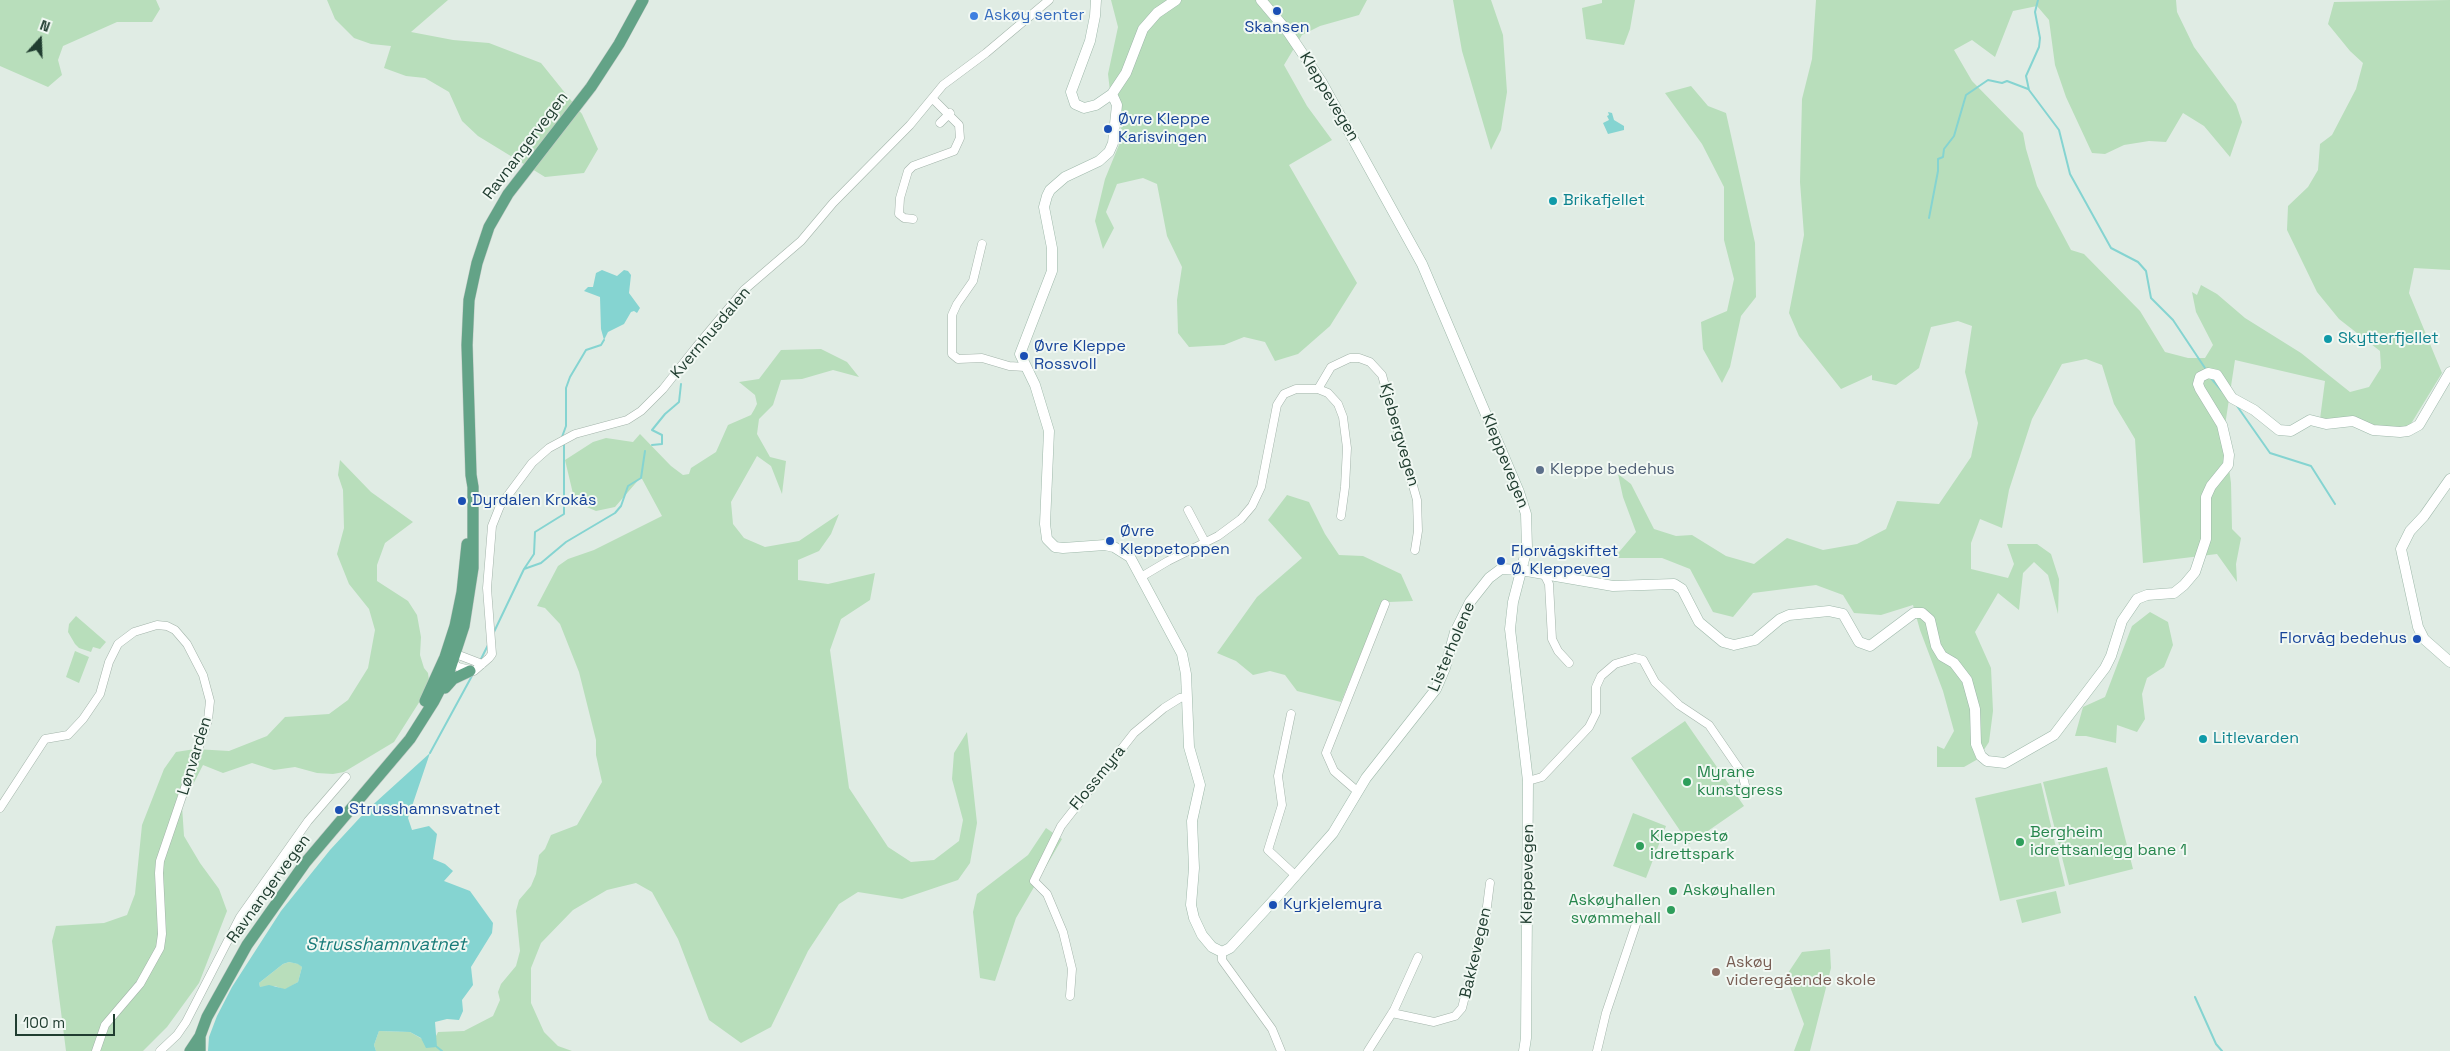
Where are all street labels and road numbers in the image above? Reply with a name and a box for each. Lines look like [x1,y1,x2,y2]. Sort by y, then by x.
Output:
street label: Kleppevegen [1295,49,1363,145]
street label: Ravnangervegen [479,89,573,203]
street label: Kvernhusdalen [667,283,755,383]
street label: Kjebergvegen [1375,381,1423,489]
street label: Kleppevegen [1477,411,1533,511]
street label: Listerholene [1424,599,1480,695]
street label: Lønvarden [174,714,216,798]
street label: Flossmyra [1066,742,1130,814]
street label: Kleppevegen [1518,824,1538,924]
street label: Ravnangervegen [223,831,315,947]
street label: Bakkevegen [1456,906,1496,1000]

